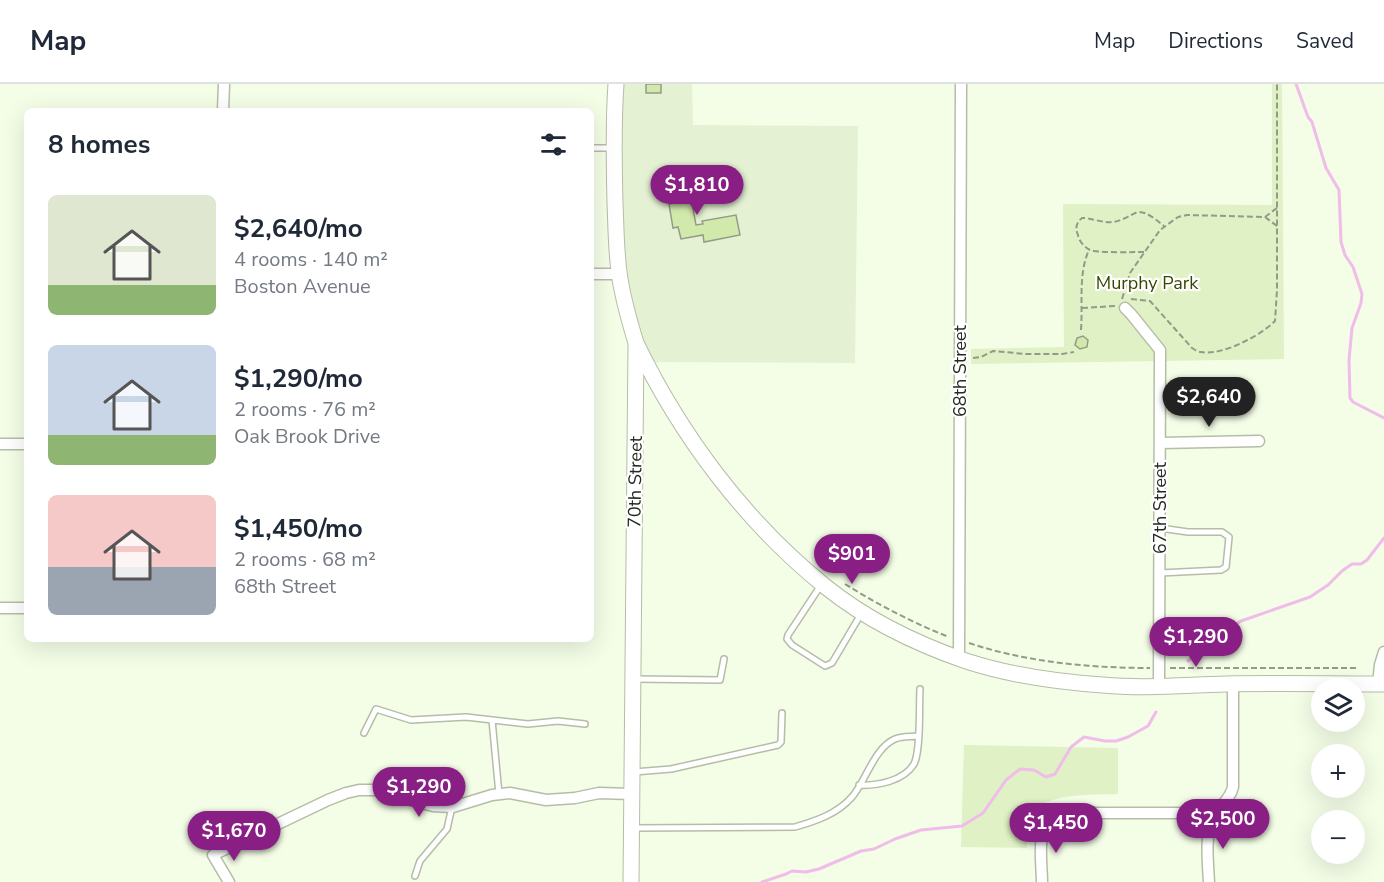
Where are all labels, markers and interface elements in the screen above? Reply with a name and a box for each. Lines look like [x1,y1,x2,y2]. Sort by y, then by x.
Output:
text: Map [30,22,86,60]
text: Map [1094,27,1135,55]
text: Directions [1168,27,1263,55]
text: Saved [1296,27,1354,55]
text: 8 homes [48,127,150,162]
icon: filters [537,128,570,161]
pin: $1,810 [648,165,746,216]
text: $1,810 [665,171,729,198]
text: $2,640/mo [234,211,363,246]
icon: home [96,219,168,291]
text: 4 rooms · 140 m² [234,246,388,273]
park label: Murphy Park [1096,271,1199,295]
text: Boston Avenue [234,273,371,300]
street label: 68th Street [948,324,972,417]
text: $1,290/mo [234,361,363,396]
icon: home [96,369,168,441]
pin: $2,640 [1160,377,1258,428]
text: $2,640 [1177,383,1241,410]
text: 2 rooms · 76 m² [234,396,376,423]
text: Oak Brook Drive [234,423,380,450]
street label: 70th Street [622,435,648,528]
street label: 67th Street [1148,461,1172,554]
text: $1,450/mo [234,511,363,546]
icon: home [96,519,168,591]
pin: $901 [816,534,888,585]
text: $901 [828,540,876,567]
text: 2 rooms · 68 m² [234,546,376,573]
text: 68th Street [234,573,336,600]
pin: $1,290 [1147,617,1245,668]
text: $1,290 [1164,623,1228,650]
map controls [1311,678,1365,864]
button: layers [1311,678,1365,732]
button: + [1311,744,1365,798]
pin: $1,290 [370,767,468,818]
text: $1,290 [387,773,451,800]
pin: $2,500 [1174,799,1272,850]
pin: $1,450 [1007,803,1105,854]
text: $2,500 [1191,805,1255,832]
text: $1,450 [1024,809,1088,836]
button: − [1311,810,1365,864]
pin: $1,670 [185,811,283,862]
text: $1,670 [202,817,266,844]

